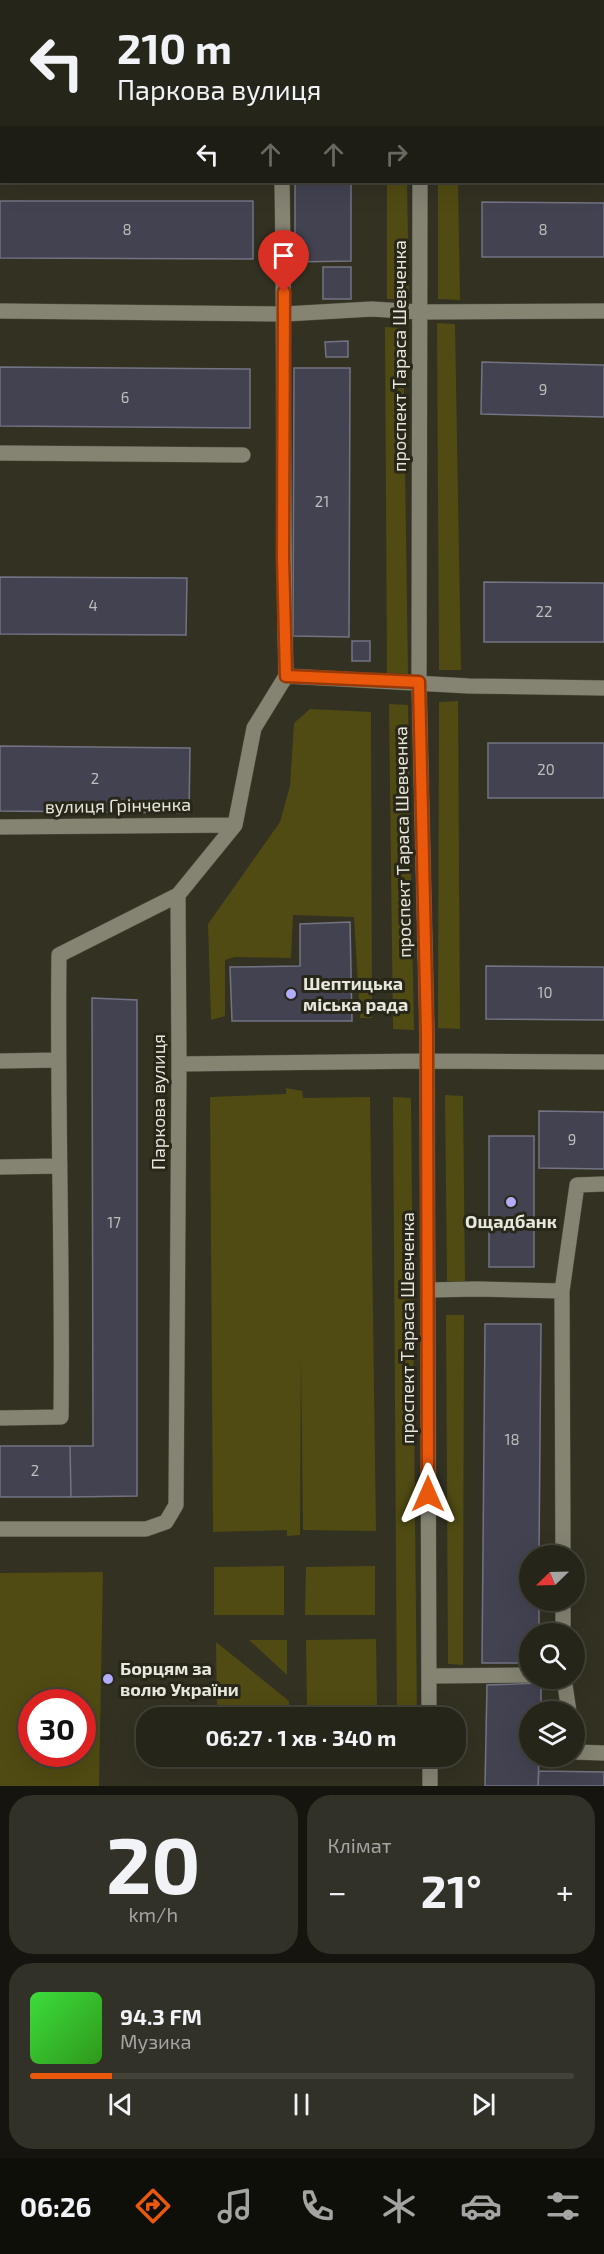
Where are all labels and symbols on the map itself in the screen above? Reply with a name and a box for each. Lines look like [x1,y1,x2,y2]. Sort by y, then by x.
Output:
house number: 8 [122,220,132,238]
house number: 8 [538,220,548,238]
pin [258,230,309,292]
street label: проспект Тараса Шевченка [388,240,410,472]
house number: 9 [539,380,547,398]
house number: 6 [121,388,129,406]
house number: 21 [315,492,329,510]
house number: 4 [88,596,98,614]
house number: 22 [536,602,552,620]
street label: проспект Тараса Шевченка [389,726,415,958]
house number: 20 [537,760,555,778]
house number: 2 [91,769,99,787]
street label: вулиця Грінченка [45,793,191,817]
place label: Шептицька міська рада [303,972,408,1015]
house number: 10 [537,983,553,1001]
marker: Шептицька міська рада [284,987,298,1001]
street label: Паркова вулиця [147,1034,169,1170]
house number: 9 [568,1130,576,1148]
marker: Ощадбанк [504,1195,518,1209]
place label: Ощадбанк [465,1210,557,1232]
street label: проспект Тараса Шевченка [396,1212,418,1444]
house number: 17 [107,1213,121,1231]
house number: 18 [504,1430,520,1448]
house number: 2 [31,1461,39,1479]
position arrow [396,1462,460,1526]
north arrow [519,1545,585,1611]
place label: Борцям за волю України [120,1657,239,1700]
marker: Борцям за волю України [101,1672,115,1686]
speed limit sign: 30 [18,1689,96,1767]

